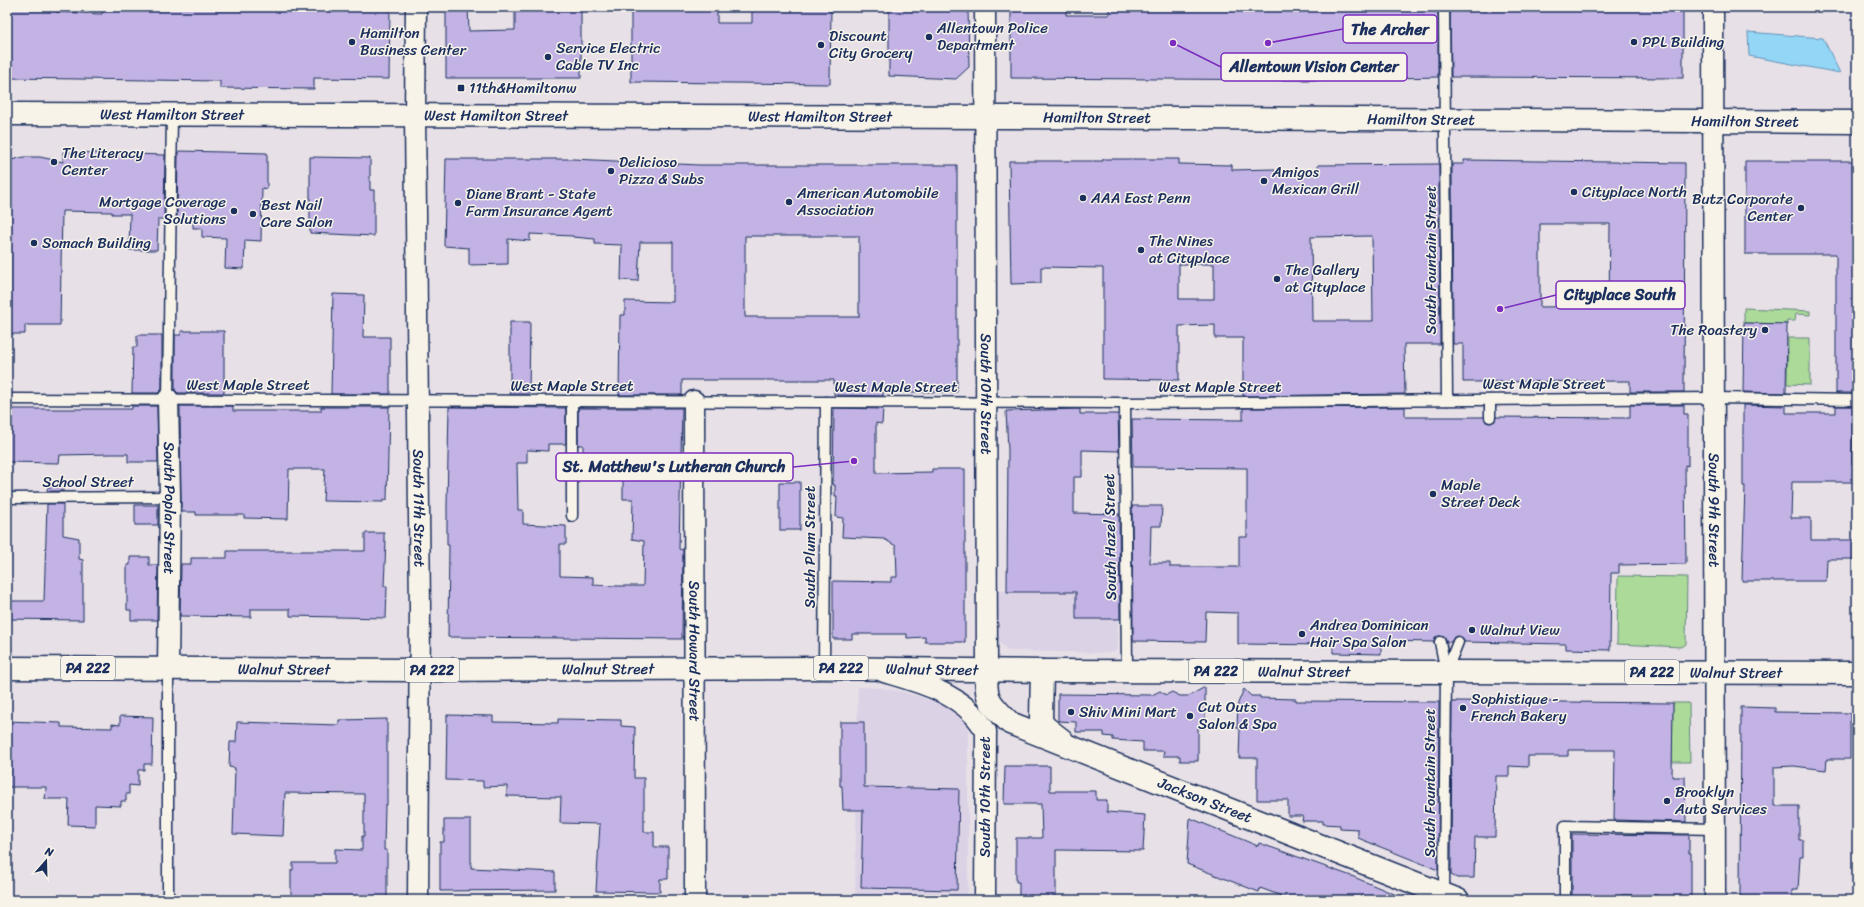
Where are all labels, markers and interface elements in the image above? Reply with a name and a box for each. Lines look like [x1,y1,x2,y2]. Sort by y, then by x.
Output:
place label: Allentown Police Department [936,15,1048,58]
callout: The Archer [1343,15,1437,43]
text: The Archer [1351,15,1430,44]
place label: Hamilton Business Center [360,20,467,63]
place label: Discount City Grocery [829,23,913,66]
place label: PPL Building [1642,29,1725,55]
marker: Allentown Police Department [924,32,934,42]
place label: Service Electric Cable TV Inc [556,35,661,78]
marker: Hamilton Business Center [347,37,357,47]
marker: PPL Building [1629,37,1639,47]
marker: Discount City Grocery [816,40,826,50]
marker: Service Electric Cable TV Inc [543,52,553,62]
text: Allentown Vision Center [1228,52,1400,81]
callout: Allentown Vision Center [1221,53,1407,81]
place label: 11th&Hamiltonw [469,75,577,101]
marker: 11th&Hamiltonw [456,83,466,93]
street label: West Hamilton Street [100,101,245,128]
street label: West Hamilton Street [424,102,569,129]
street label: West Hamilton Street [748,103,893,130]
street label: Hamilton Street [1043,104,1151,131]
street label: Hamilton Street [1367,106,1475,133]
street label: Hamilton Street [1691,108,1799,135]
place label: The Literacy Center [62,140,144,183]
place label: Delicioso Pizza & Subs [619,149,704,192]
marker: The Literacy Center [49,157,59,167]
place label: Amigos Mexican Grill [1271,159,1360,202]
marker: Delicioso Pizza & Subs [606,166,616,176]
marker: Amigos Mexican Grill [1259,176,1269,186]
place label: Cityplace North [1582,179,1687,205]
place label: American Automobile Association [796,180,939,223]
place label: Diane Brant - State Farm Insurance Agent [466,181,613,224]
place label: AAA East Penn [1090,185,1191,211]
street label: South Fountain Street [1418,185,1444,334]
place label: Butz Corporate Center [1692,186,1794,229]
marker: Cityplace North [1569,187,1579,197]
place label: Mortgage Coverage Solutions [99,189,226,232]
place label: Best Nail Care Salon [261,192,333,235]
marker: AAA East Penn [1078,193,1088,203]
marker: American Automobile Association [784,197,794,207]
marker: Diane Brant - State Farm Insurance Agent [453,198,463,208]
marker: Butz Corporate Center [1796,203,1806,213]
marker: Mortgage Coverage Solutions [229,206,239,216]
marker: Best Nail Care Salon [248,209,258,219]
place label: The Nines at Cityplace [1149,228,1230,271]
place label: Somach Building [42,230,151,256]
marker: Somach Building [29,238,39,248]
marker: The Nines at Cityplace [1136,245,1146,255]
place label: The Gallery at Cityplace [1285,257,1366,300]
marker: The Gallery at Cityplace [1272,274,1282,284]
text: Cityplace South [1563,280,1677,309]
callout: Cityplace South [1556,281,1685,309]
place label: The Roastery [1670,317,1757,343]
marker: The Roastery [1760,325,1770,335]
street label: South 10th Street [973,333,999,455]
street label: West Maple Street [1482,371,1606,397]
street label: West Maple Street [186,372,310,398]
street label: West Maple Street [510,373,634,399]
street label: West Maple Street [834,374,958,400]
street label: West Maple Street [1158,374,1282,400]
street label: South Poplar Street [156,441,183,575]
street label: South 11th Street [405,449,433,568]
text: St. Matthew's Lutheran Church [562,452,786,481]
callout: St. Matthew's Lutheran Church [556,453,793,481]
street label: South 9th Street [1701,453,1727,568]
street label: School Street [42,469,135,495]
place label: Maple Street Deck [1441,472,1520,515]
street label: South Hazel Street [1096,473,1124,601]
street label: South Plum Street [797,485,823,608]
marker: Maple Street Deck [1428,489,1438,499]
street label: South Howard Street [681,580,708,722]
place label: Andrea Dominican Hair Spa Salon [1309,612,1429,655]
place label: Walnut View [1480,617,1560,643]
marker: Walnut View [1467,625,1477,635]
marker: Andrea Dominican Hair Spa Salon [1297,629,1307,639]
road number: PA 222 [61,656,115,680]
street label: Walnut Street [238,656,331,683]
street label: Walnut Street [562,656,655,682]
road number: PA 222 [814,656,868,680]
street label: Walnut Street [885,656,979,683]
road number: PA 222 [405,658,459,682]
road number: PA 222 [1189,659,1243,683]
street label: Walnut Street [1258,659,1351,685]
road number: PA 222 [1625,660,1679,684]
street label: Walnut Street [1690,660,1783,686]
place label: Sophistique - French Bakery [1471,686,1567,729]
place label: Cut Outs Salon & Spa [1198,694,1278,737]
place label: Shiv Mini Mart [1079,699,1177,725]
marker: Sophistique - French Bakery [1458,703,1468,713]
marker: Shiv Mini Mart [1066,707,1076,717]
street label: South Fountain Street [1417,708,1443,857]
marker: Cut Outs Salon & Spa [1185,711,1195,721]
street label: South 10th Street [972,736,998,858]
street label: Jackson Street [1153,769,1257,831]
place label: Brooklyn Auto Services [1674,779,1767,822]
marker: Brooklyn Auto Services [1662,796,1672,806]
north arrow [26,841,66,881]
text: N [41,841,56,862]

